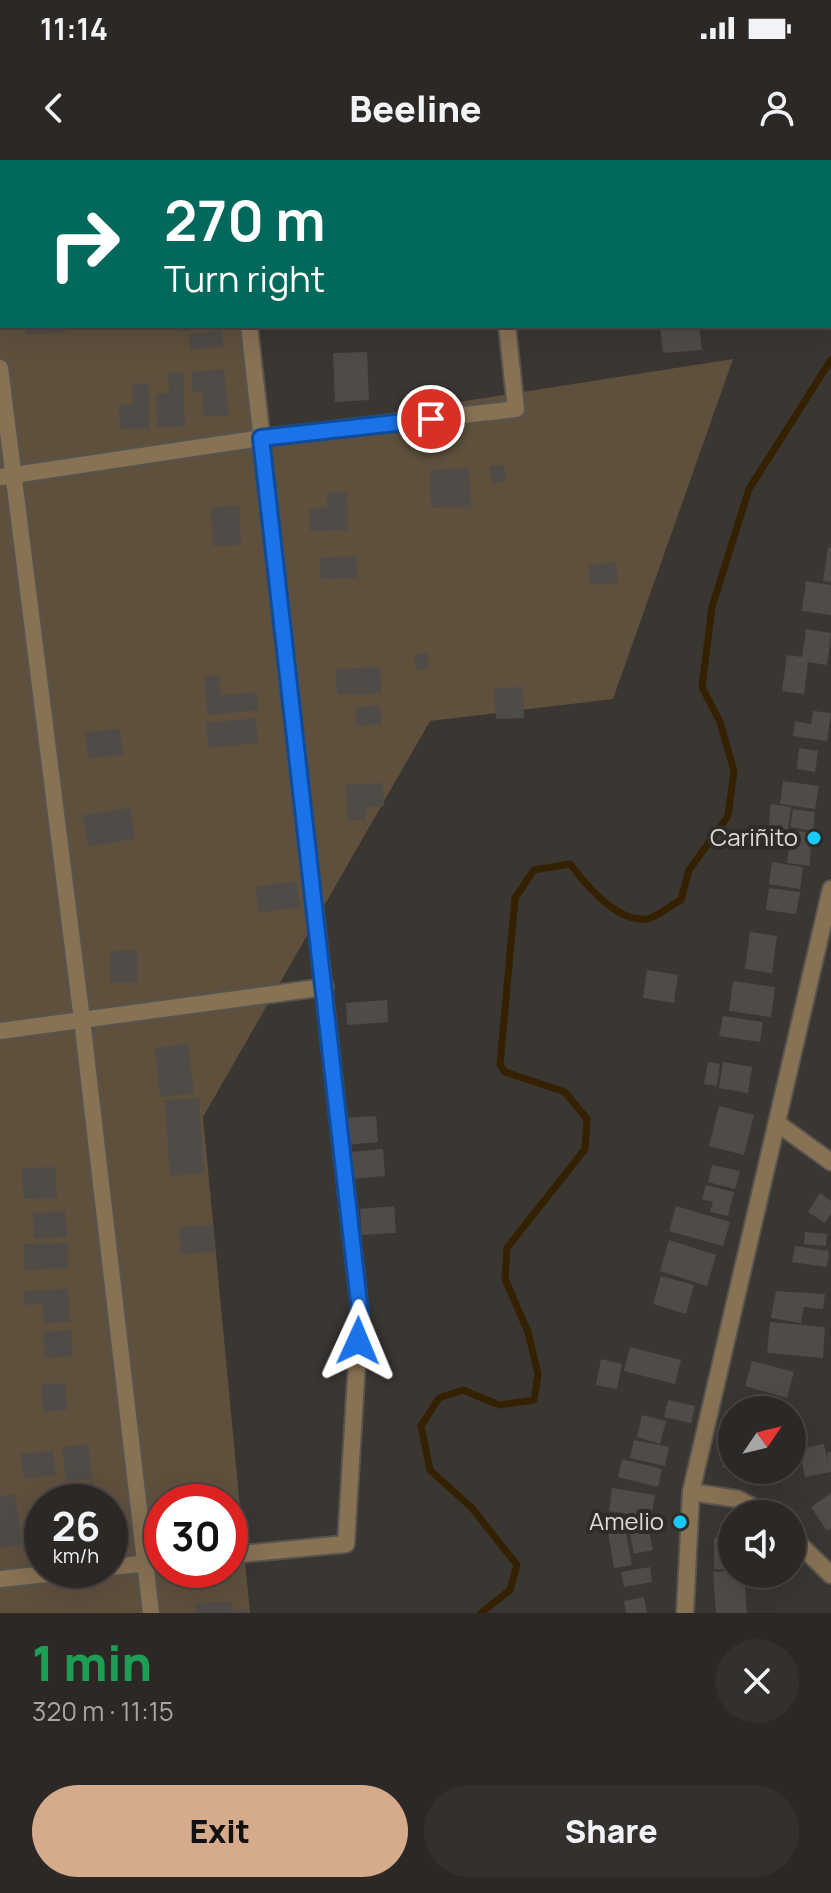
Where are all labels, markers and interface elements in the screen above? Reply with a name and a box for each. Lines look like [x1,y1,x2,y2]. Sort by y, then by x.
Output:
text: 11:14 [40,8,108,49]
text: Beeline [349,84,482,133]
icon: back [32,86,76,130]
icon: person [755,86,799,130]
text: 270 m [164,181,326,258]
icon: right [32,192,136,296]
text: Turn right [164,254,325,303]
pin [397,385,465,453]
icon: arrive [409,397,453,441]
place label: Cariñito [710,820,798,853]
marker: Cariñito [805,829,823,847]
position arrow [316,1299,400,1383]
north arrow [718,1396,806,1484]
map controls [718,1396,806,1588]
speed limit sign: 30 [144,1484,248,1588]
text: 26 [52,1498,100,1553]
button: sound [718,1500,806,1588]
place label: Amelio [589,1504,664,1537]
marker: Amelio [671,1513,689,1531]
text: km/h [53,1542,99,1569]
text: 1 min [32,1630,152,1695]
button: close [715,1639,799,1723]
text: 320 m · 11:15 [32,1693,174,1729]
button: Exit [32,1785,408,1877]
button: Share [424,1785,799,1877]

